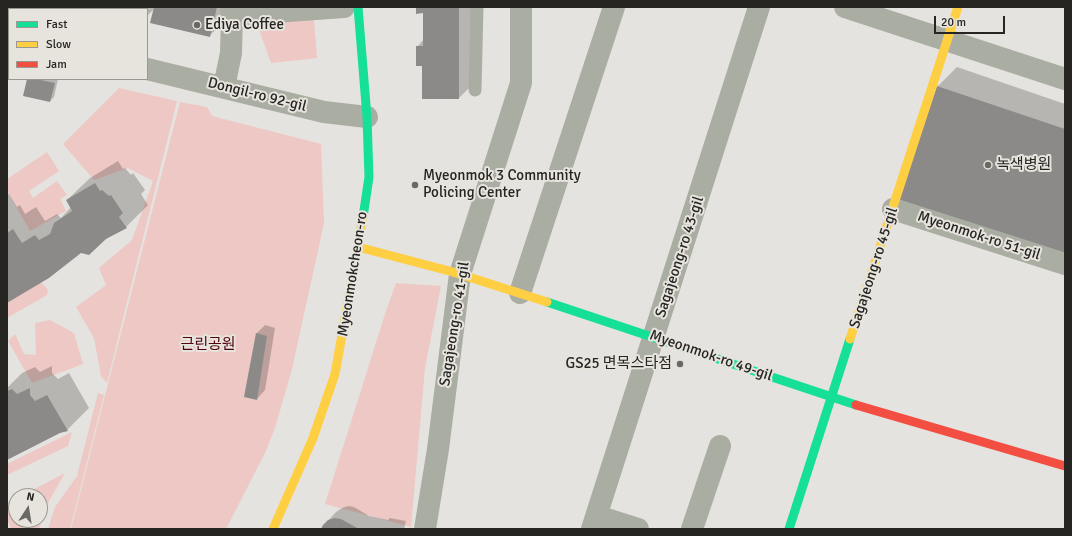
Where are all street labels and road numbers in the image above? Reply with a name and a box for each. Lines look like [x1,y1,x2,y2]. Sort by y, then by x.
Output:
street label: Dongil-ro 92-gil [206,74,308,116]
street label: Sagajeong-ro 43-gil [652,194,708,320]
street label: Sagajeong-ro 45-gil [846,205,902,331]
street label: Myeonmok-ro 51-gil [915,208,1043,264]
street label: Myeonmokcheon-ro [334,210,372,338]
street label: Sagajeong-ro 41-gil [436,260,474,388]
street label: Myeonmok-ro 49-gil [647,327,775,385]

